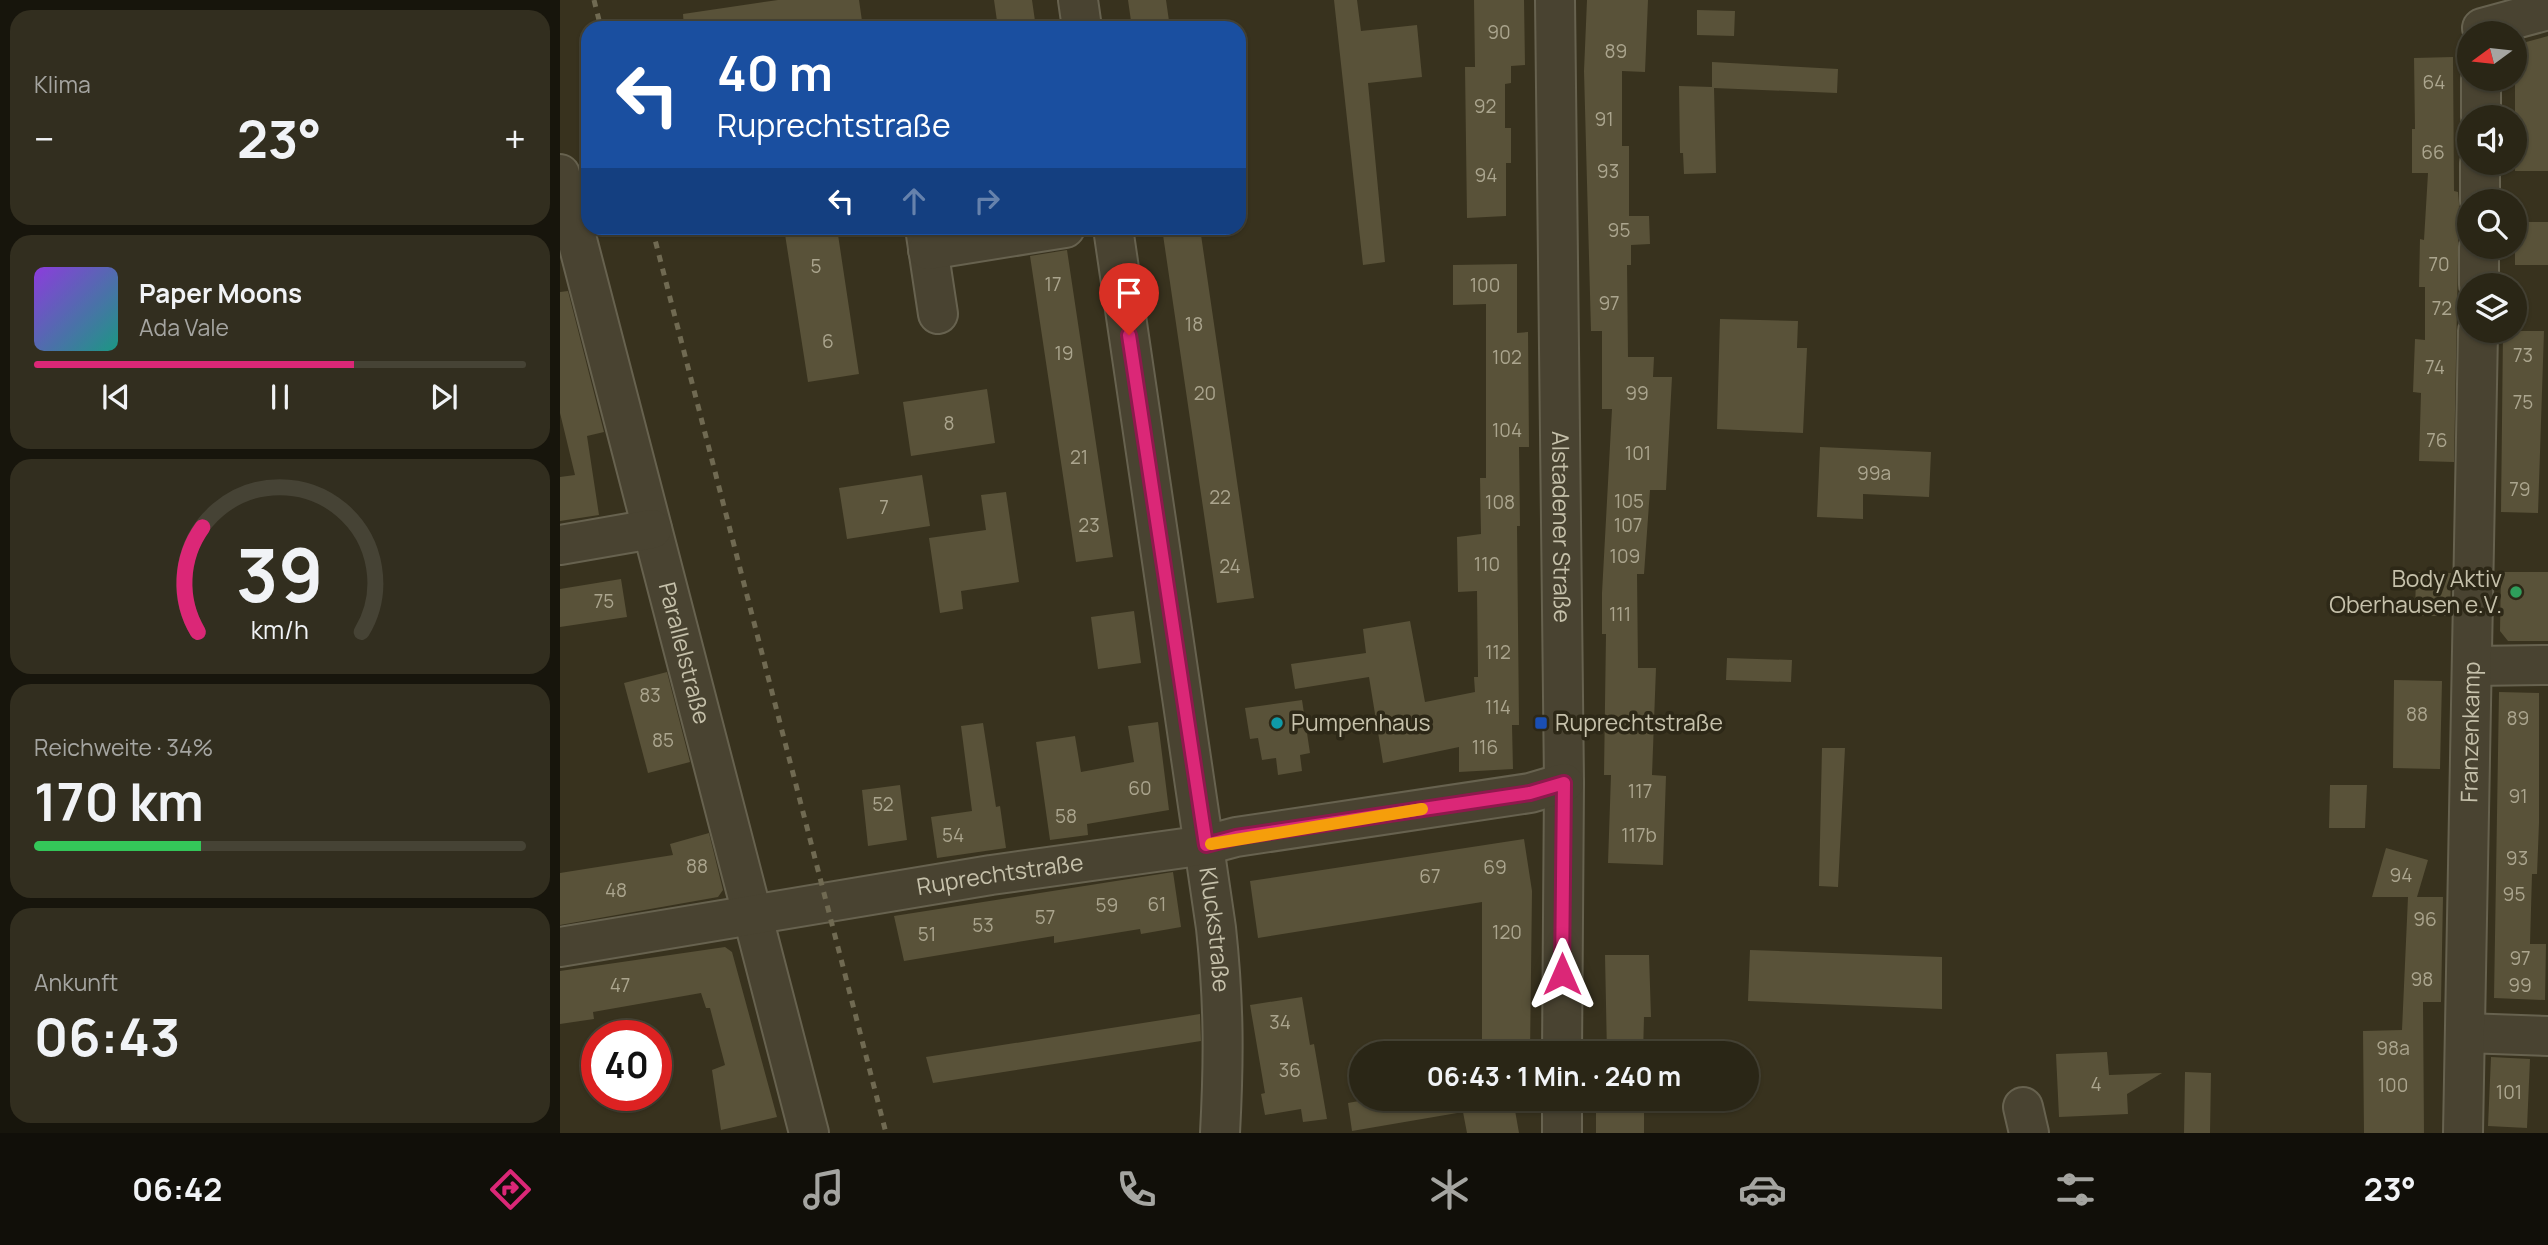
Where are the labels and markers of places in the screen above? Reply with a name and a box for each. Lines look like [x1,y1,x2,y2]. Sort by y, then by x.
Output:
pin [1099,263,1159,335]
place label: Body Aktiv Oberhausen e.V. [2329,562,2502,620]
marker: Body Aktiv Oberhausen e.V. [2508,584,2524,600]
place label: Pumpenhaus [1291,706,1431,738]
place label: Ruprechtstraße [1555,706,1723,738]
marker: Pumpenhaus [1269,715,1285,731]
marker: Ruprechtstraße [1533,715,1549,731]

